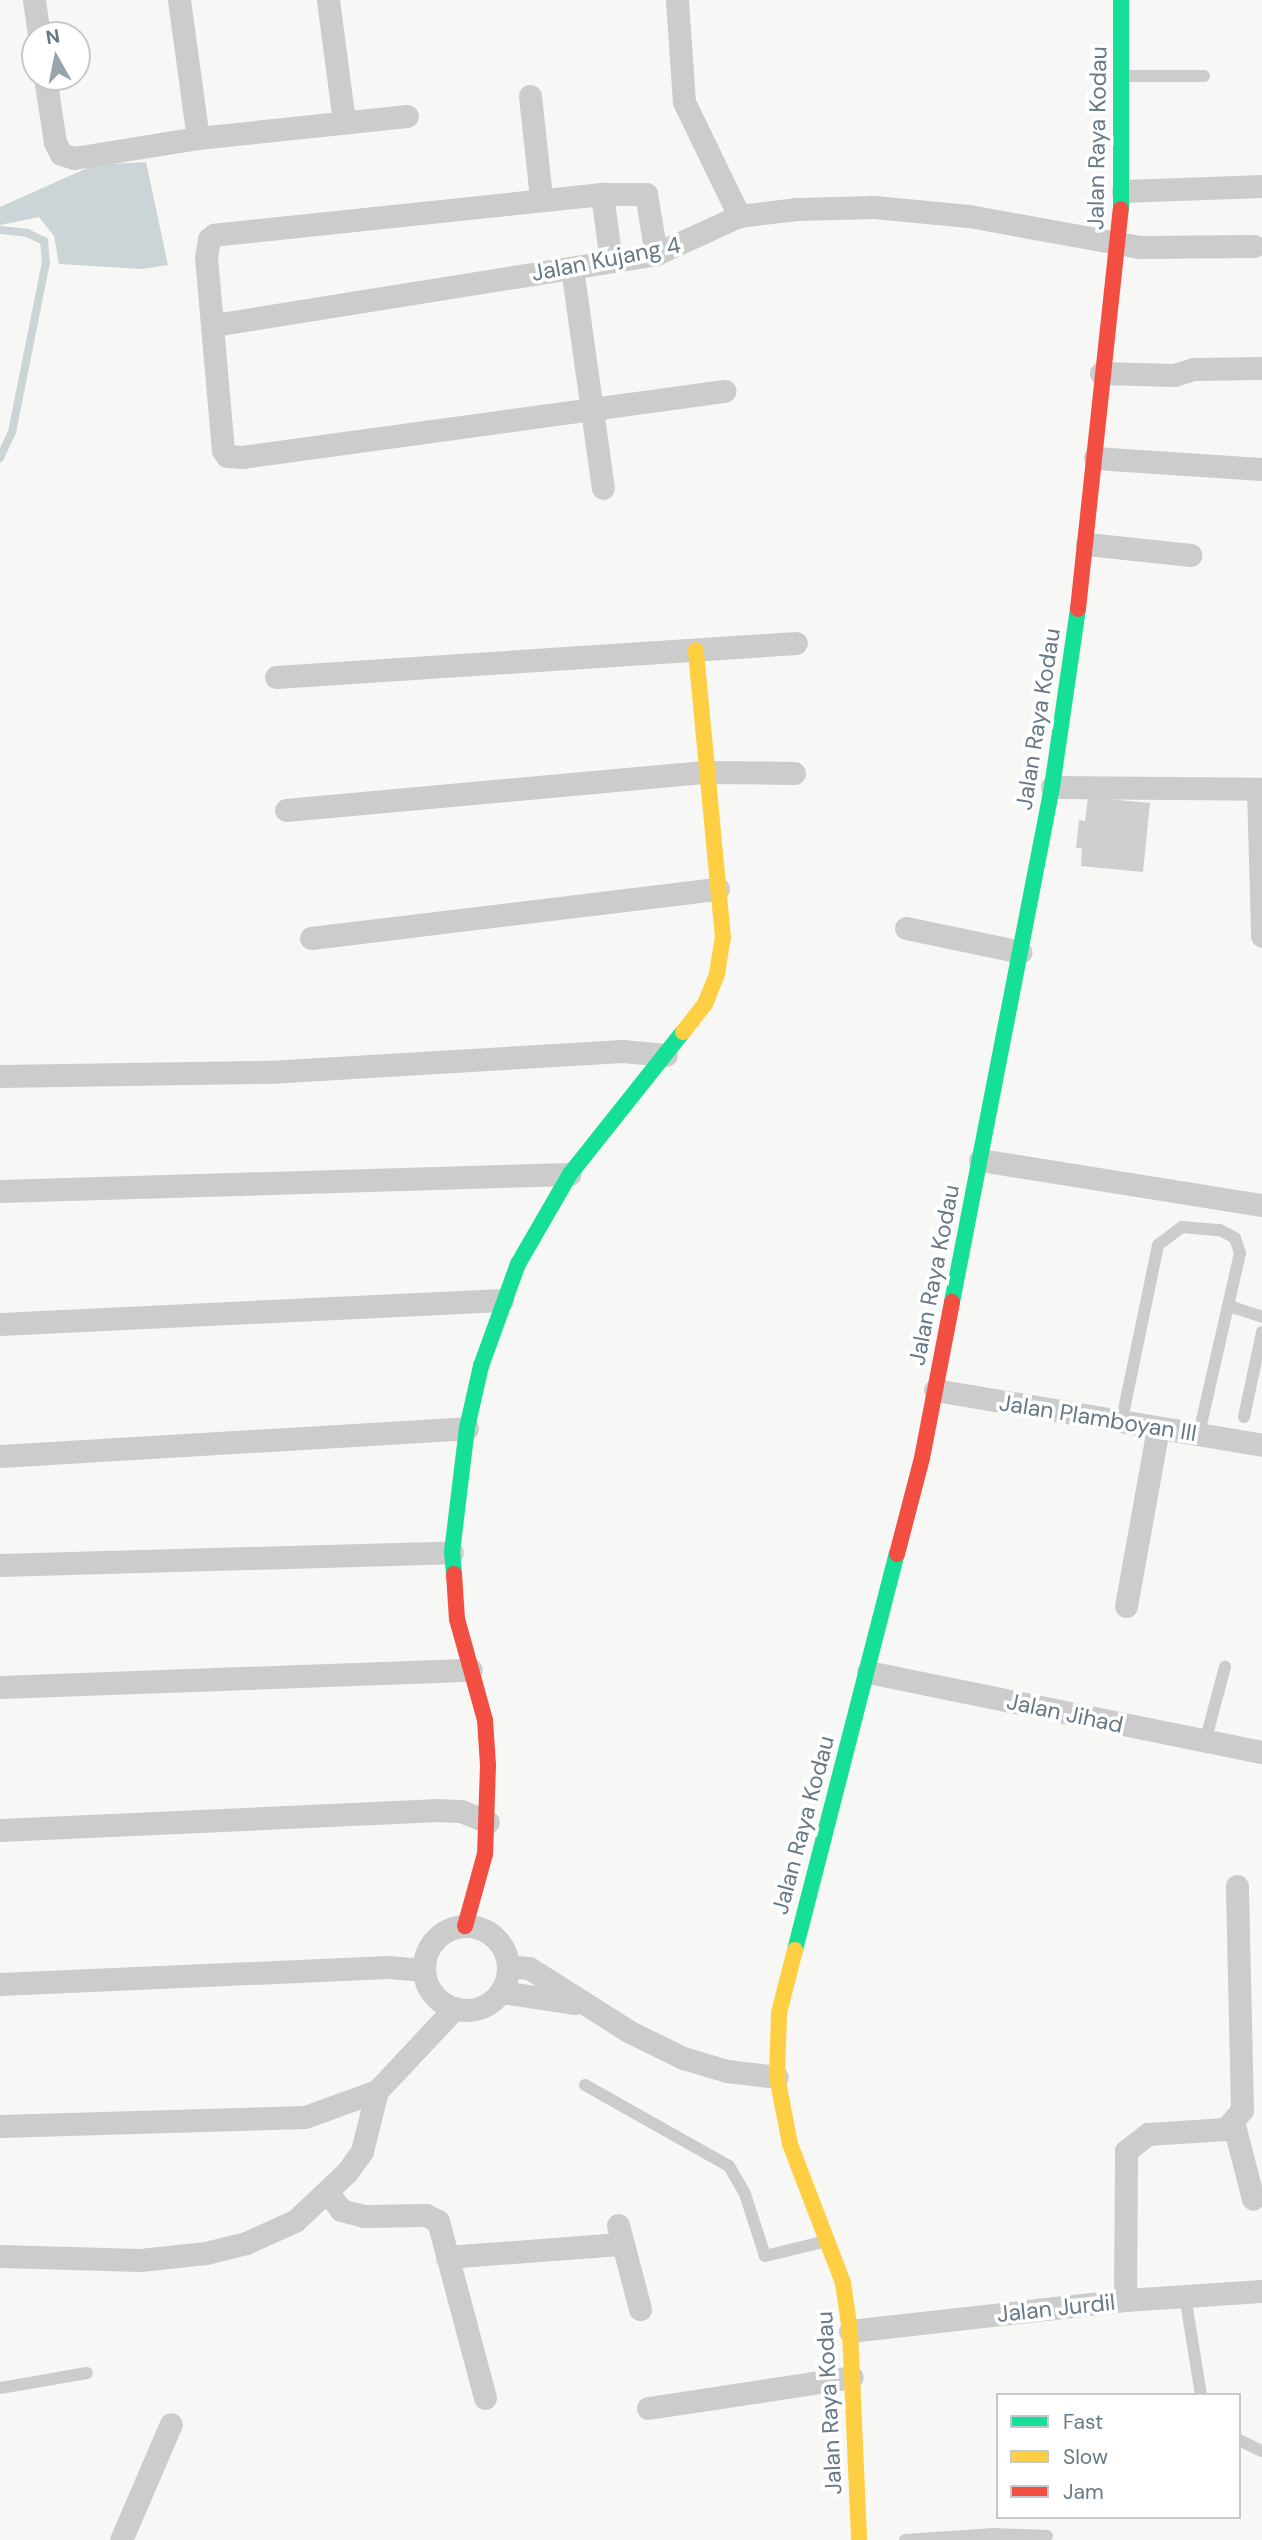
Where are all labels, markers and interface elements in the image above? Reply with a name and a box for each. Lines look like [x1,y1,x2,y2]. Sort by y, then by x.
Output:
north arrow [21,21,91,91]
text: N [44,23,62,50]
street label: Jalan Raya Kodau [1082,46,1112,230]
street label: Jalan Kujang 4 [529,231,683,287]
street label: Jalan Raya Kodau [1010,626,1066,812]
street label: Jalan Raya Kodau [903,1182,965,1368]
street label: Jalan Plamboyan III [997,1389,1199,1447]
street label: Jalan Jihad [1004,1687,1126,1739]
street label: Jalan Raya Kodau [766,1733,840,1917]
street label: Jalan Jurdil [995,2288,1117,2328]
street label: Jalan Raya Kodau [810,2311,848,2495]
legend [996,2393,1241,2519]
text: Fast [1063,2408,1103,2436]
text: Slow [1063,2443,1108,2471]
text: Jam [1063,2478,1104,2506]

